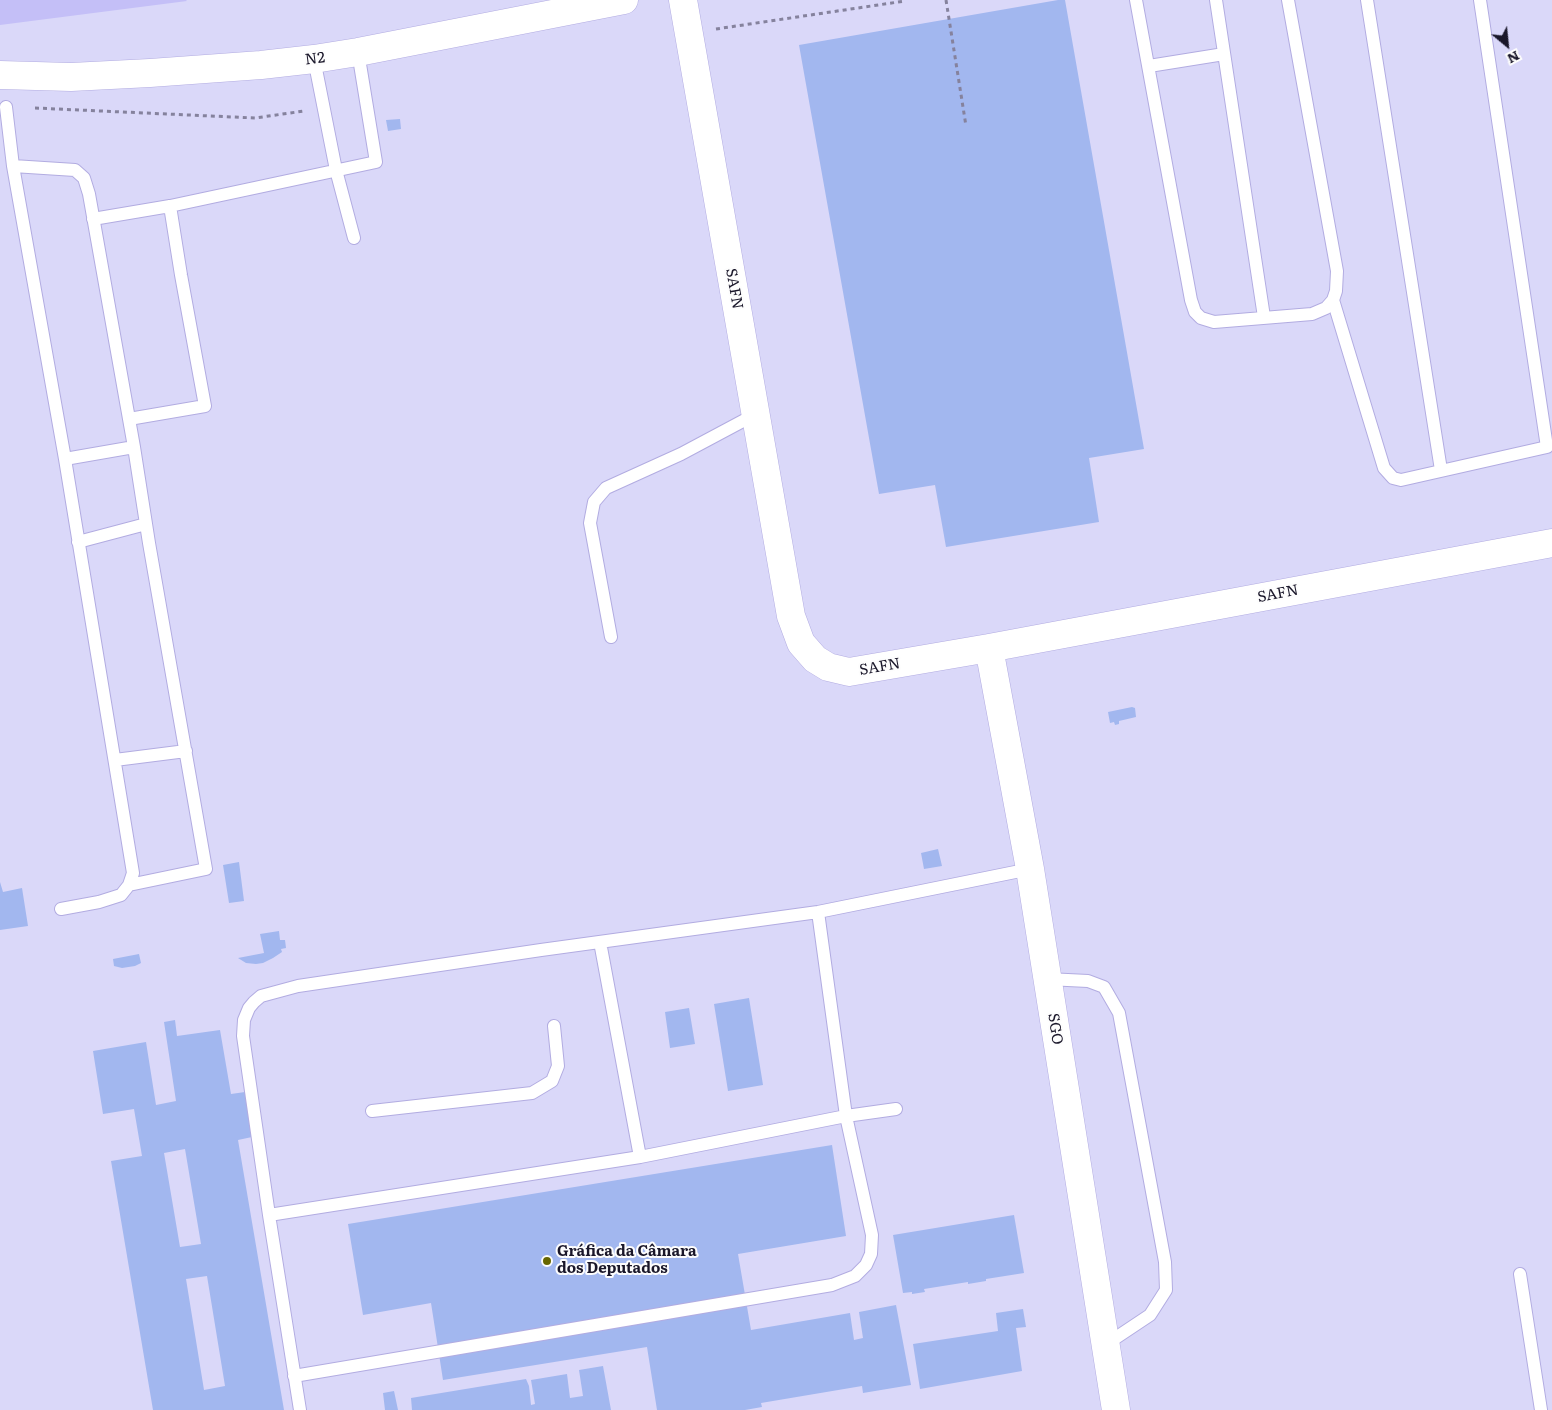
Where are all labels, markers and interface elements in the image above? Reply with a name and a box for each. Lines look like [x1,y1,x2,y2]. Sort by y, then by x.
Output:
north arrow [1482,20,1532,70]
text: N [1504,47,1524,70]
street label: N2 [304,49,326,69]
street label: SAFN [722,267,746,311]
street label: SAFN [1256,581,1300,607]
street label: SAFN [858,655,902,679]
street label: SGO [1044,1012,1066,1046]
place label: Gráfica da Câmara dos Deputados [557,1243,697,1278]
marker: Gráfica da Câmara dos Deputados [541,1255,553,1267]

